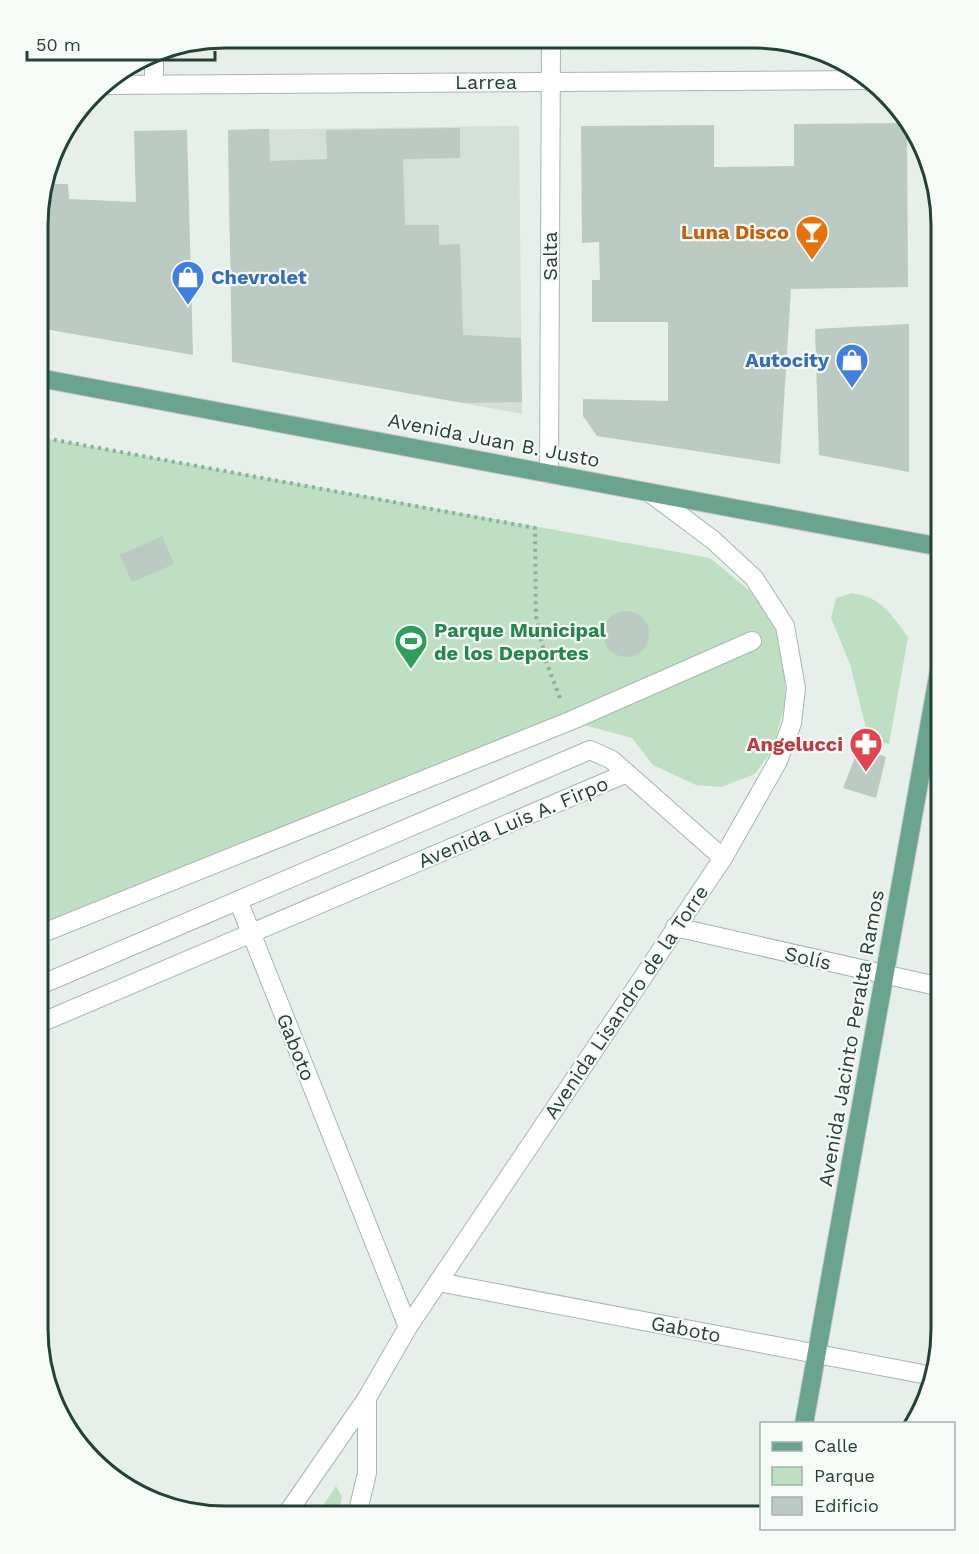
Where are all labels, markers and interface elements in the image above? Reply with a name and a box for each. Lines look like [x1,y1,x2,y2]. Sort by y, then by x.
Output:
scale bar [27,24,214,62]
text: 50 m [36,34,81,55]
street label: Larrea [455,70,517,94]
bar icon: Luna Disco [794,214,830,261]
place label: Luna Disco [681,220,789,244]
street label: Salta [538,231,562,281]
shop icon: Chevrolet [170,259,206,306]
place label: Chevrolet [211,265,307,289]
shop icon: Autocity [834,342,870,389]
place label: Autocity [745,348,830,372]
street label: Avenida Juan B. Justo [386,408,602,472]
place label: Parque Municipal de los Deportes [434,618,607,665]
sports icon: Parque Municipal de los Deportes [393,623,429,670]
pharmacy icon: Angelucci [848,726,884,773]
place label: Angelucci [747,732,843,756]
street label: Avenida Luis A. Firpo [414,771,612,873]
street label: Avenida Lisandro de la Torre [539,881,713,1123]
street label: Avenida Jacinto Peralta Ramos [813,888,889,1188]
street label: Solís [782,941,834,975]
street label: Gaboto [272,1010,320,1084]
street label: Gaboto [649,1310,723,1348]
legend [760,1422,955,1530]
text: Calle [814,1435,858,1456]
text: Parque [814,1465,875,1486]
text: Edificio [814,1495,879,1516]

